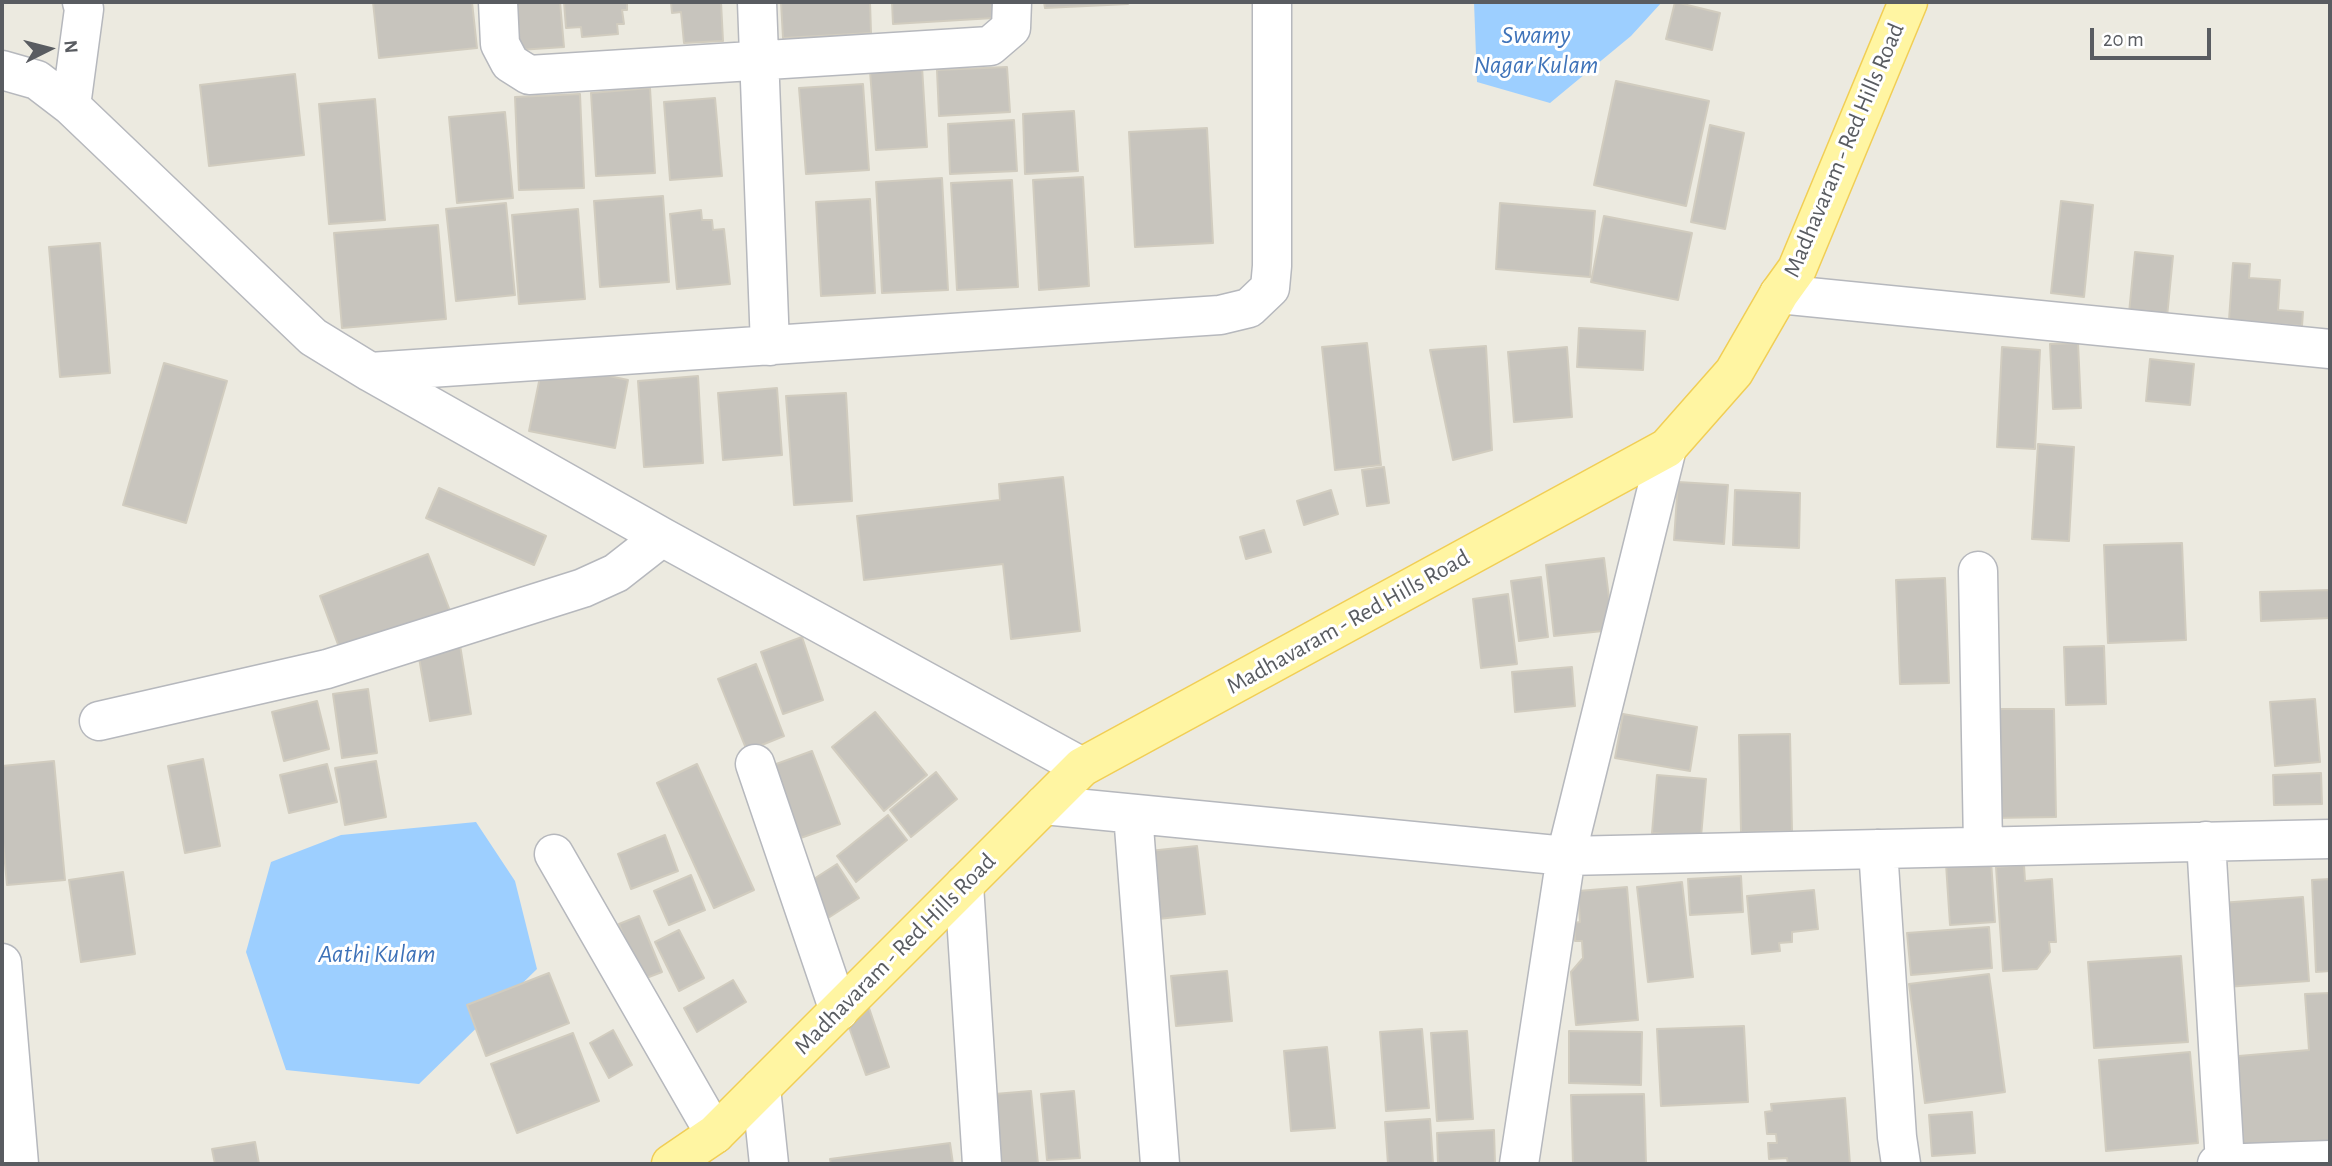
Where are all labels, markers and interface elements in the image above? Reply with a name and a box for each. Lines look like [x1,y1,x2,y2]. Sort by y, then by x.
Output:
north arrow [14,14,84,84]
scale bar [2094,14,2215,58]
water label: Swamy Nagar Kulam [1474,19,1598,80]
street label: Madhavaram - Red Hills Road [1777,19,1911,281]
text: 20 m [2103,29,2144,50]
text: N [60,39,81,54]
street label: Madhavaram - Red Hills Road [1221,543,1475,701]
street label: Madhavaram - Red Hills Road [788,847,1002,1061]
water label: Aathi Kulam [318,938,436,970]

